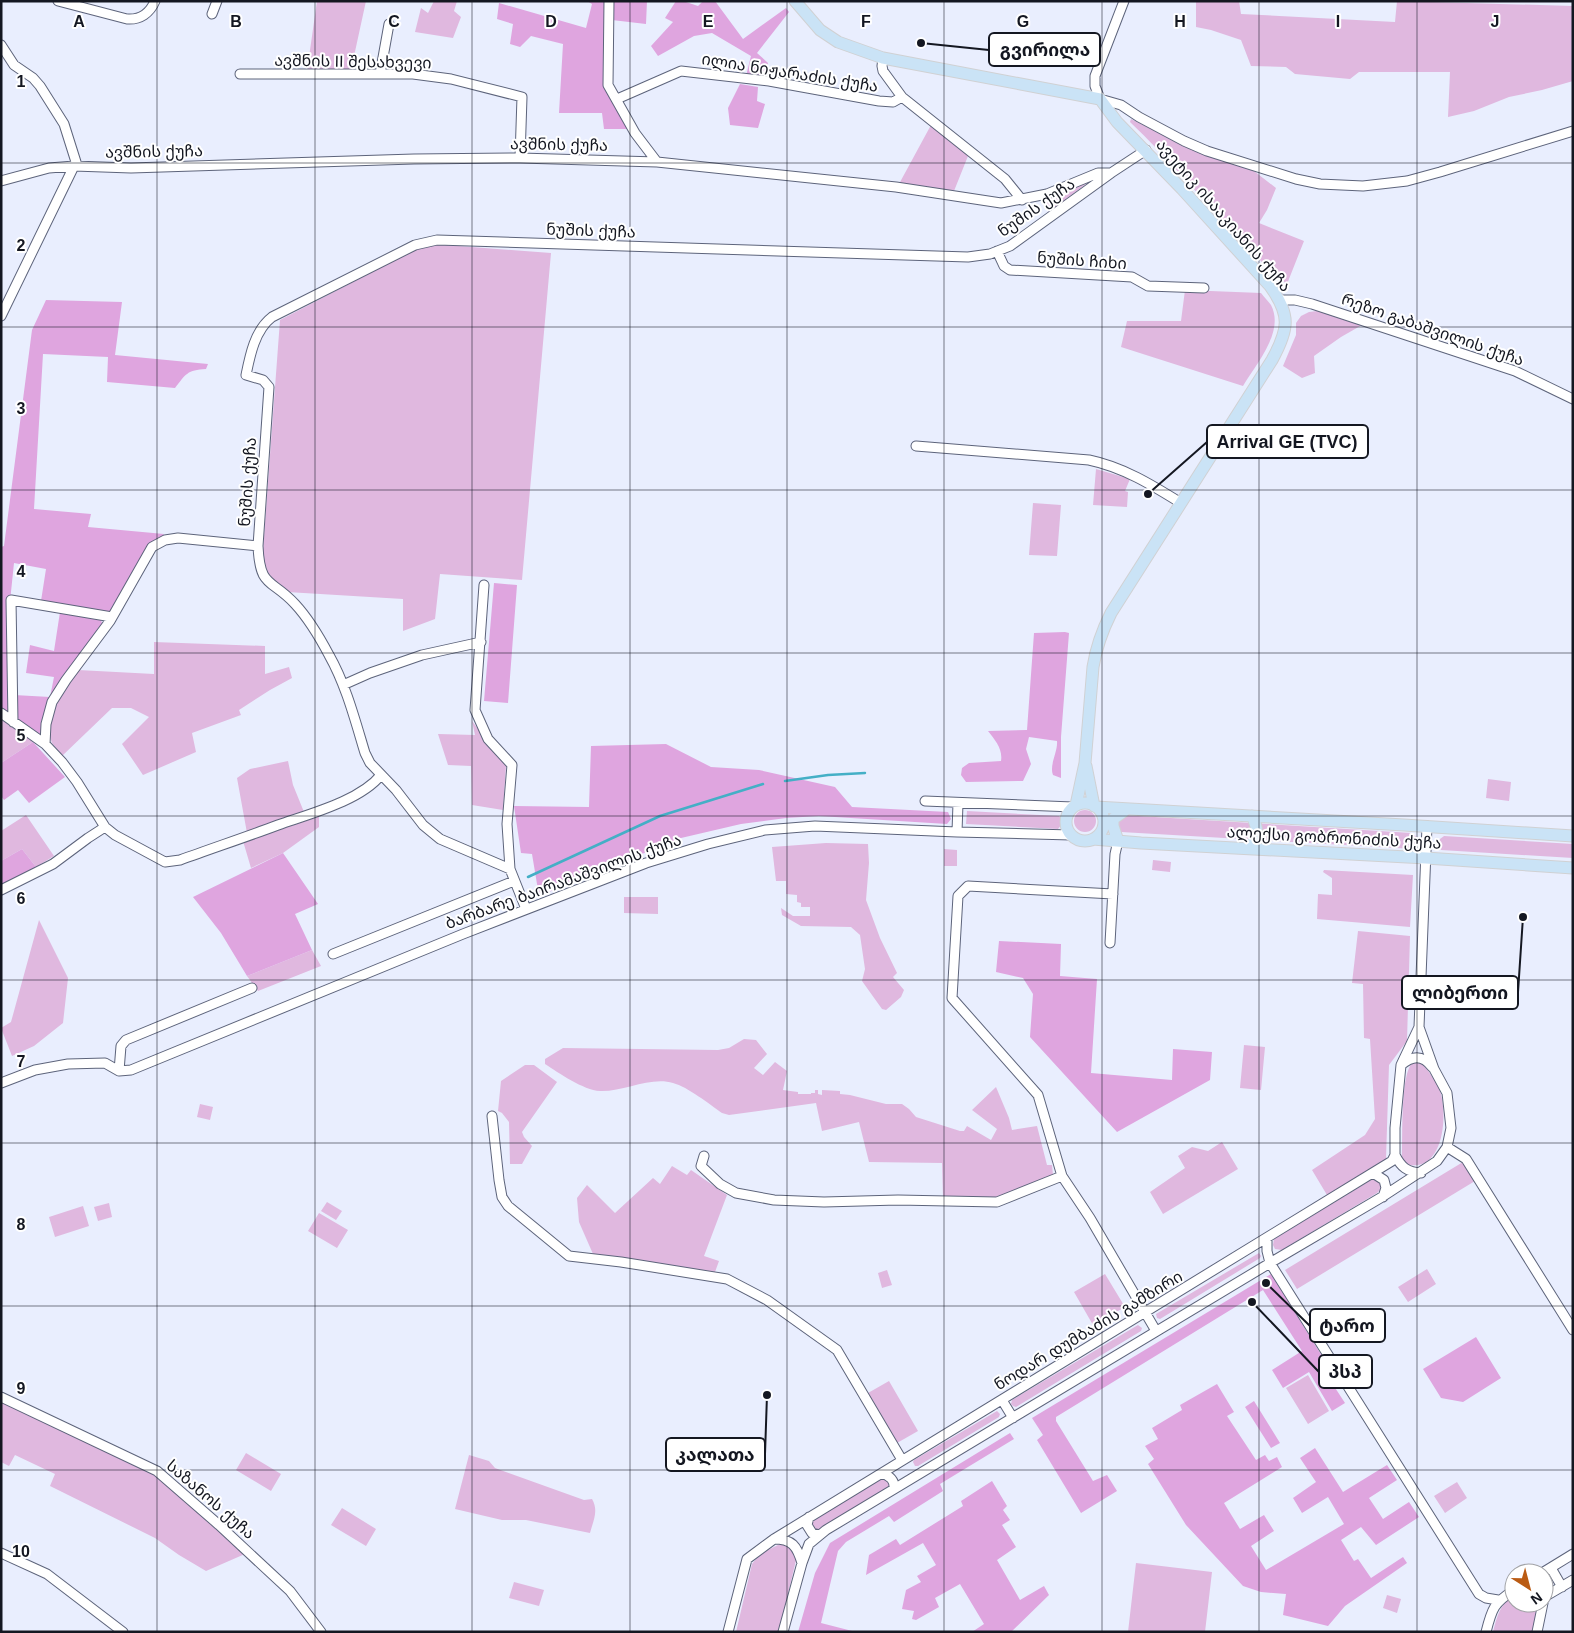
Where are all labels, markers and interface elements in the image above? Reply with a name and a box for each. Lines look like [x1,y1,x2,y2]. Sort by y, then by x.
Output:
text: A [73,13,85,30]
text: B [230,13,242,30]
text: C [388,13,400,30]
text: D [545,13,557,30]
text: E [703,13,714,30]
text: F [861,13,871,30]
text: G [1017,13,1029,30]
text: H [1174,13,1186,30]
text: I [1336,13,1340,30]
text: J [1491,13,1499,30]
callout: გვირილა [989,33,1100,66]
text: გვირილა [1000,40,1090,61]
street label: ილია ნიჟარაძის ქუჩა [700,50,879,97]
street label: ავშნის II შესახვევი [274,52,432,72]
text: 1 [17,73,26,90]
street label: ავშნის ქუჩა [510,135,608,155]
street label: ავეტიკ ისააკიანის ქუჩა [1152,136,1294,296]
street label: ავშნის ქუჩა [105,142,203,162]
street label: ნუშის ქუჩა [995,175,1078,241]
street label: ნუშის ქუჩა [546,220,636,242]
text: 2 [17,237,26,254]
street label: ნუშის ჩიხი [1037,249,1127,273]
street label: რეზო გაბაშვილის ქუჩა [1339,290,1526,371]
text: 3 [17,400,26,417]
callout: Arrival GE (TVC) [1207,425,1368,458]
text: Arrival GE (TVC) [1216,432,1358,452]
street label: ნუშის ქუჩა [236,437,260,527]
text: 4 [17,563,26,580]
text: 5 [17,727,26,744]
street label: ალექსი გობრონიძის ქუჩა [1226,823,1442,854]
street label: ბარბარე ბაირამაშვილის ქუჩა [443,831,684,934]
text: 6 [17,890,26,907]
callout: ლიბერთი [1402,976,1518,1009]
text: ლიბერთი [1412,983,1508,1004]
text: 7 [17,1053,26,1070]
text: 8 [17,1216,26,1233]
street label: ნოდარ დუმბაძის გამზირი [991,1267,1186,1395]
callout: ტარო [1310,1309,1385,1342]
text: ტარო [1319,1316,1375,1336]
callout: პსპ [1319,1355,1372,1388]
text: პსპ [1328,1362,1362,1382]
text: 9 [17,1380,26,1397]
callout: კალათა [666,1438,765,1471]
text: კალათა [675,1445,755,1466]
street label: საზანოს ქუჩა [163,1457,258,1543]
text: 10 [12,1543,30,1560]
north arrow [1504,1563,1554,1613]
text: N [1528,1589,1545,1608]

